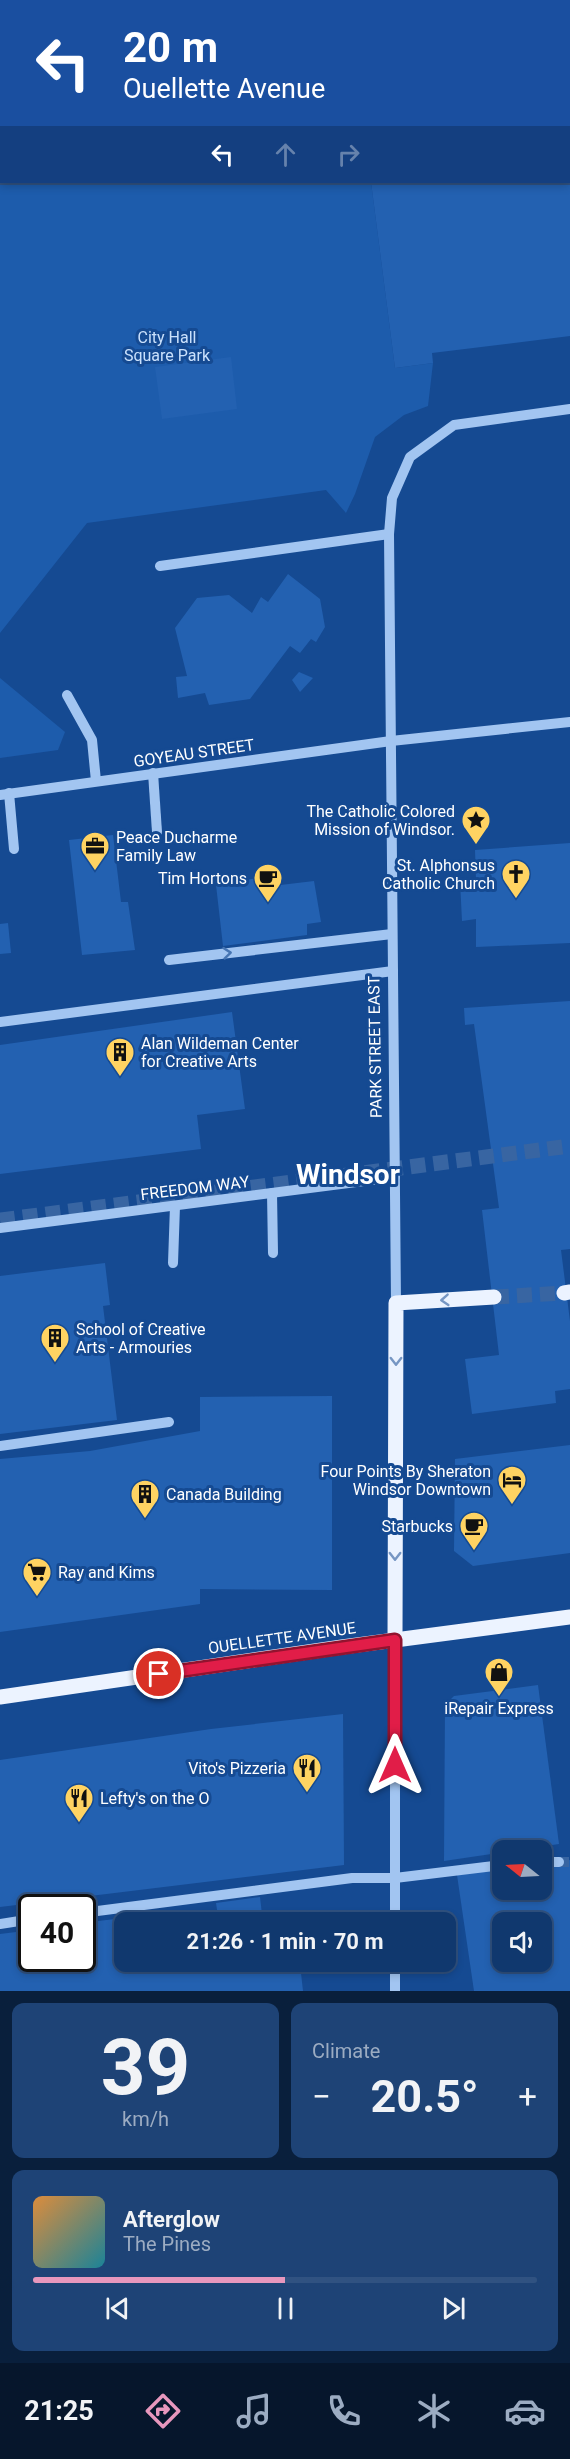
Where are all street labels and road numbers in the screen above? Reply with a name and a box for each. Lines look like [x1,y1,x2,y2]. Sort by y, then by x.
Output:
street label: GOYEAU STREET [132,735,256,771]
street label: PARK STREET EAST [364,975,386,1118]
street label: FREEDOM WAY [139,1172,251,1204]
street label: OUELLETTE AVENUE [207,1618,357,1658]

